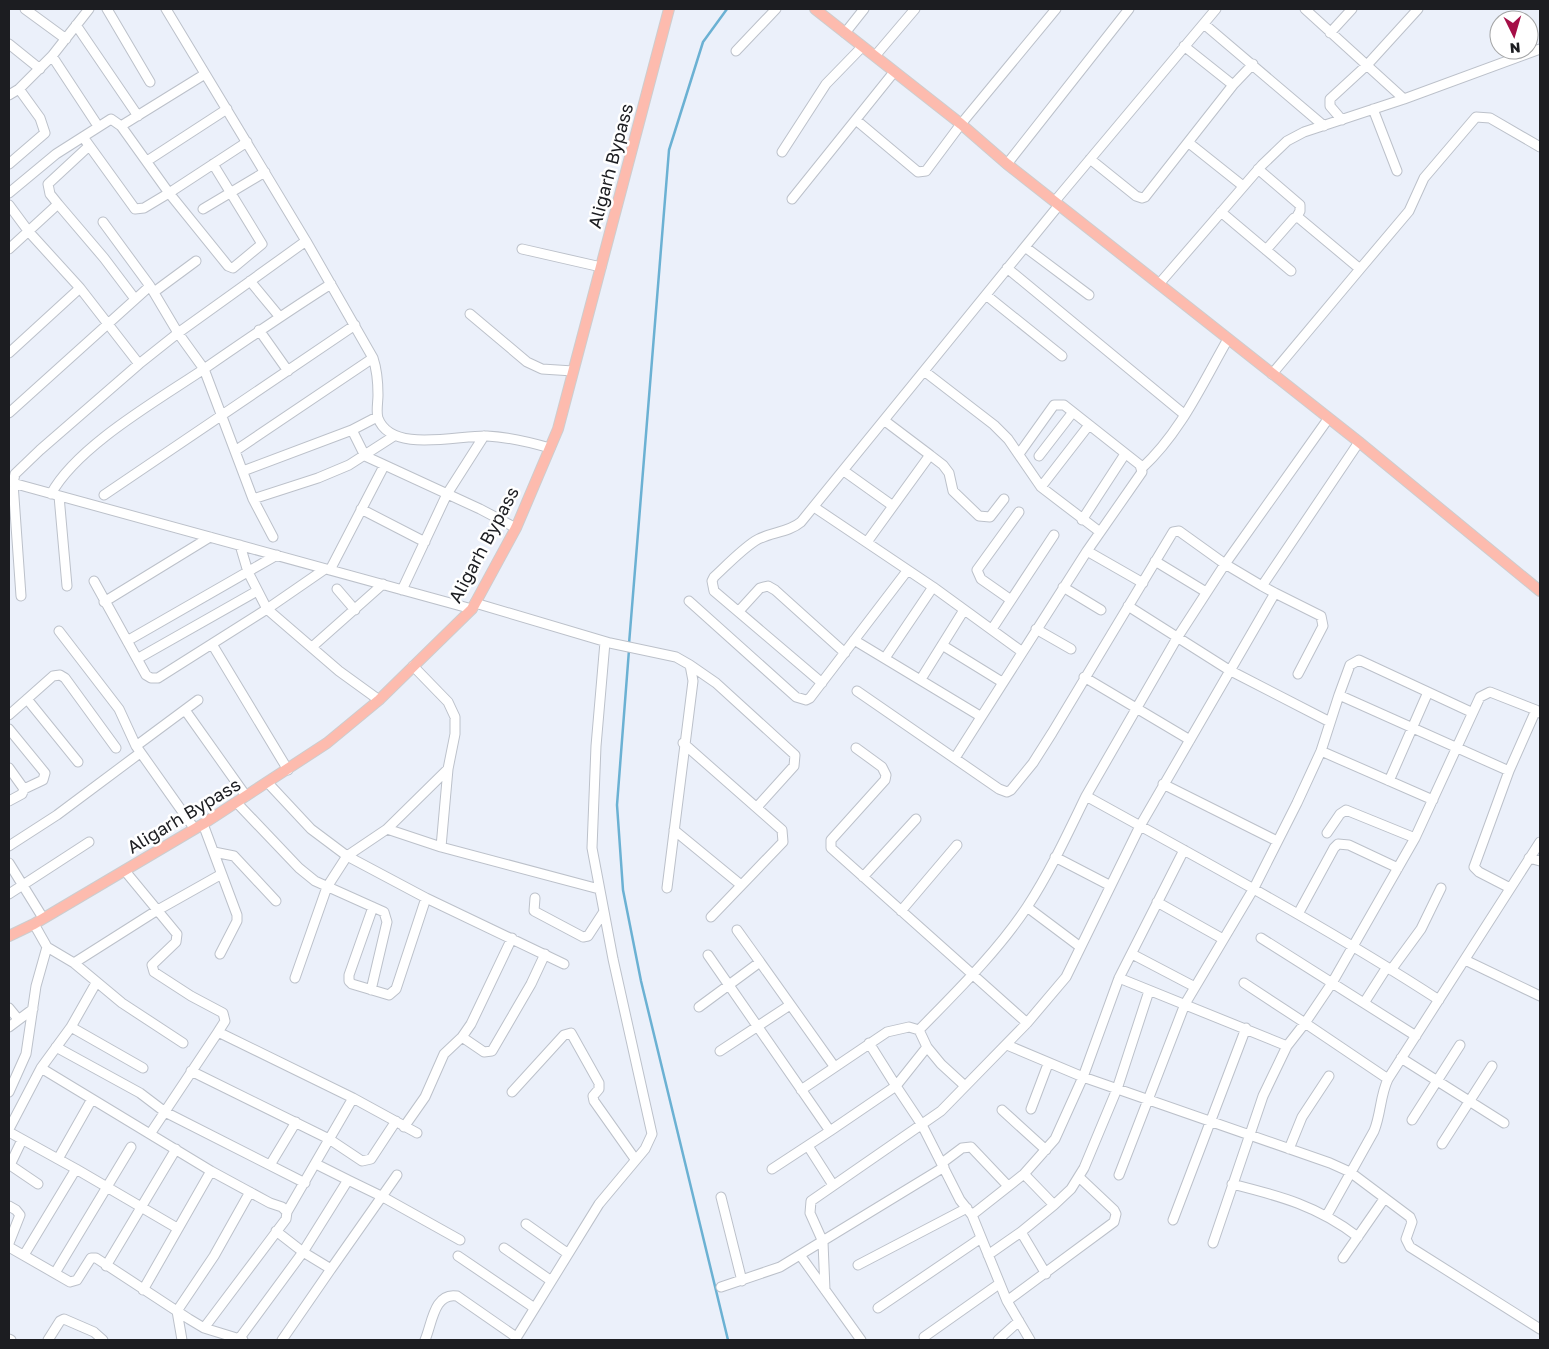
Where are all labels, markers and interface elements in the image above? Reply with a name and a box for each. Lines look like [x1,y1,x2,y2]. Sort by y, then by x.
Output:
north arrow [1489,10,1539,60]
text: N [1509,40,1521,57]
street label: Aligarh Bypass [583,101,637,231]
street label: Aligarh Bypass [443,483,523,606]
street label: Aligarh Bypass [123,773,244,858]

